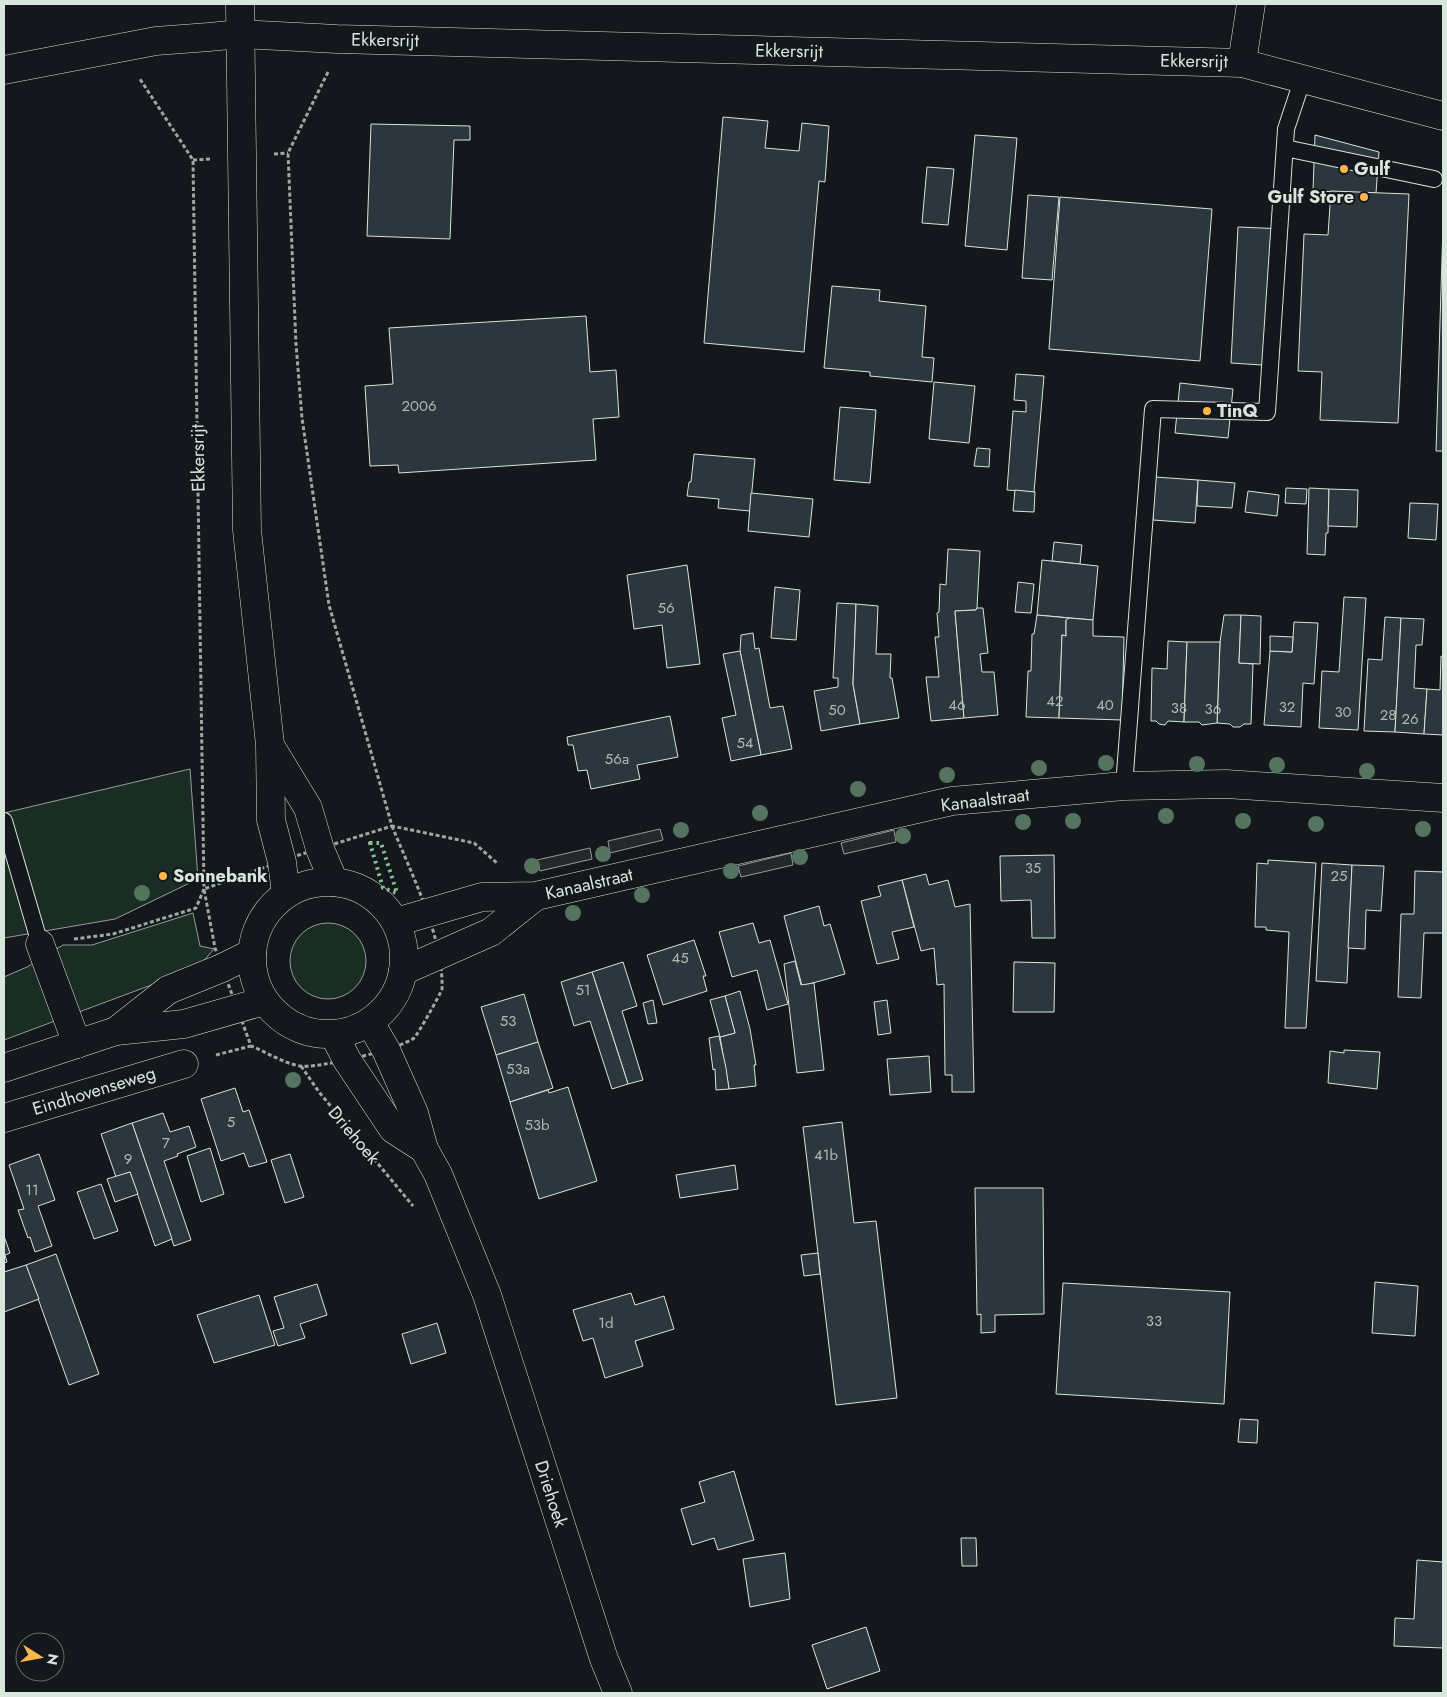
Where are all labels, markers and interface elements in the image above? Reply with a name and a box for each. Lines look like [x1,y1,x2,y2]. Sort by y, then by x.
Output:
street label: Ekkersrijt [351,26,420,54]
street label: Ekkersrijt [755,37,824,65]
street label: Ekkersrijt [1160,47,1229,75]
place label: Gulf [1354,156,1391,182]
marker: Gulf [1338,163,1350,175]
place label: Gulf Store [1268,184,1354,210]
marker: Gulf Store [1358,191,1370,203]
house number: 2006 [401,395,437,417]
place label: TinQ [1217,398,1258,424]
marker: TinQ [1201,405,1213,417]
street label: Ekkersrijt [184,423,212,492]
house number: 56 [657,597,675,619]
house number: 42 [1046,690,1064,712]
house number: 46 [948,694,966,716]
house number: 40 [1096,694,1114,716]
house number: 32 [1279,696,1295,718]
house number: 38 [1171,697,1187,719]
house number: 36 [1205,698,1221,720]
house number: 50 [828,699,846,721]
house number: 30 [1334,701,1352,723]
house number: 28 [1380,704,1396,726]
house number: 26 [1401,708,1419,730]
house number: 54 [736,732,754,754]
house number: 56a [605,748,629,770]
street label: Kanaalstraat [939,782,1031,818]
house number: 35 [1025,857,1041,879]
street label: Kanaalstraat [543,861,636,907]
place label: Sonnebank [173,863,268,889]
house number: 25 [1331,865,1348,887]
marker: Sonnebank [157,870,169,882]
house number: 45 [671,947,689,969]
house number: 51 [575,979,591,1001]
house number: 53 [500,1010,516,1032]
house number: 53a [506,1058,530,1080]
street label: Eindhovenseweg [29,1060,159,1122]
street label: Driehoek [322,1100,386,1170]
house number: 5 [227,1111,235,1133]
house number: 53b [524,1114,550,1136]
house number: 7 [162,1132,170,1154]
house number: 41b [814,1144,838,1166]
house number: 9 [124,1148,132,1170]
house number: 11 [25,1179,39,1201]
house number: 33 [1146,1310,1162,1332]
house number: 1d [598,1312,614,1334]
street label: Driehoek [528,1457,574,1531]
north arrow [15,1632,65,1682]
text: N [42,1652,64,1667]

